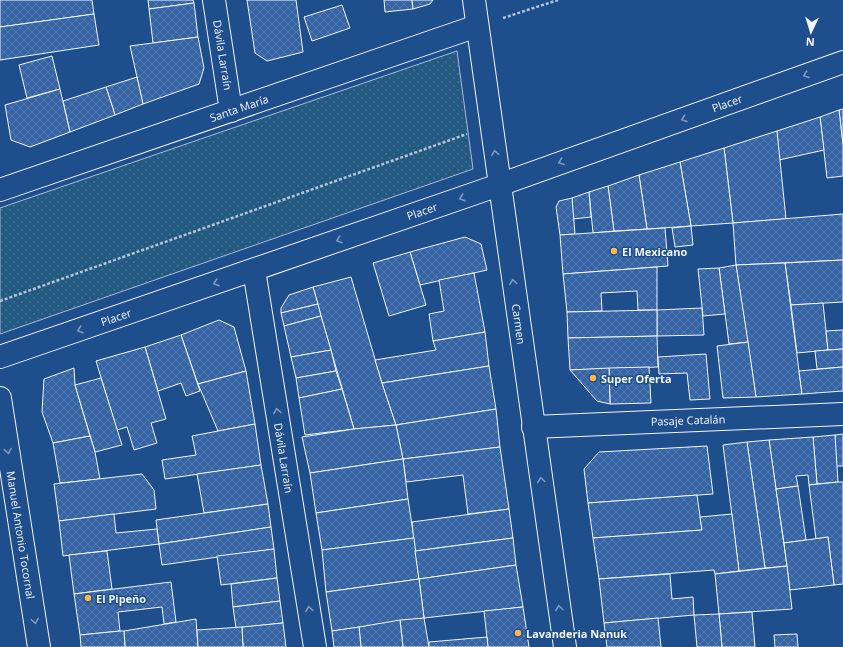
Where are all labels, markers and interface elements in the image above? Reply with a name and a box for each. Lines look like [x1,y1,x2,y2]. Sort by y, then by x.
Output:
north arrow [791,12,831,52]
street label: Dávila Larraín [210,19,236,91]
text: N [805,35,815,50]
one-way arrow [803,70,810,79]
street label: Placer [710,90,745,115]
street label: Santa María [208,91,270,125]
one-way arrow [680,114,687,122]
one-way arrow [491,150,500,156]
one-way arrow [558,158,565,166]
one-way arrow [459,193,466,201]
street label: Placer [405,199,440,223]
one-way arrow [336,235,343,244]
place label: El Mexicano [622,244,687,259]
marker: El Mexicano [609,246,619,256]
one-way arrow [213,278,220,286]
one-way arrow [509,279,518,285]
street label: Carmen [509,303,529,345]
street label: Placer [99,305,134,329]
one-way arrow [77,325,84,333]
place label: Super Oferta [601,371,672,386]
marker: Super Oferta [588,373,598,383]
one-way arrow [273,408,282,414]
street label: Pasaje Catalán [650,411,726,429]
street label: Dávila Larraín [271,422,297,494]
one-way arrow [3,448,12,454]
street label: Manuel Antonio Tocornal [3,470,39,600]
one-way arrow [537,477,546,483]
place label: El Pipeño [96,591,146,606]
marker: El Pipeño [83,593,93,603]
one-way arrow [305,605,313,612]
one-way arrow [555,605,564,611]
one-way arrow [30,618,39,624]
place label: Lavanderia Nanuk [526,626,627,641]
marker: Lavanderia Nanuk [513,628,523,638]

